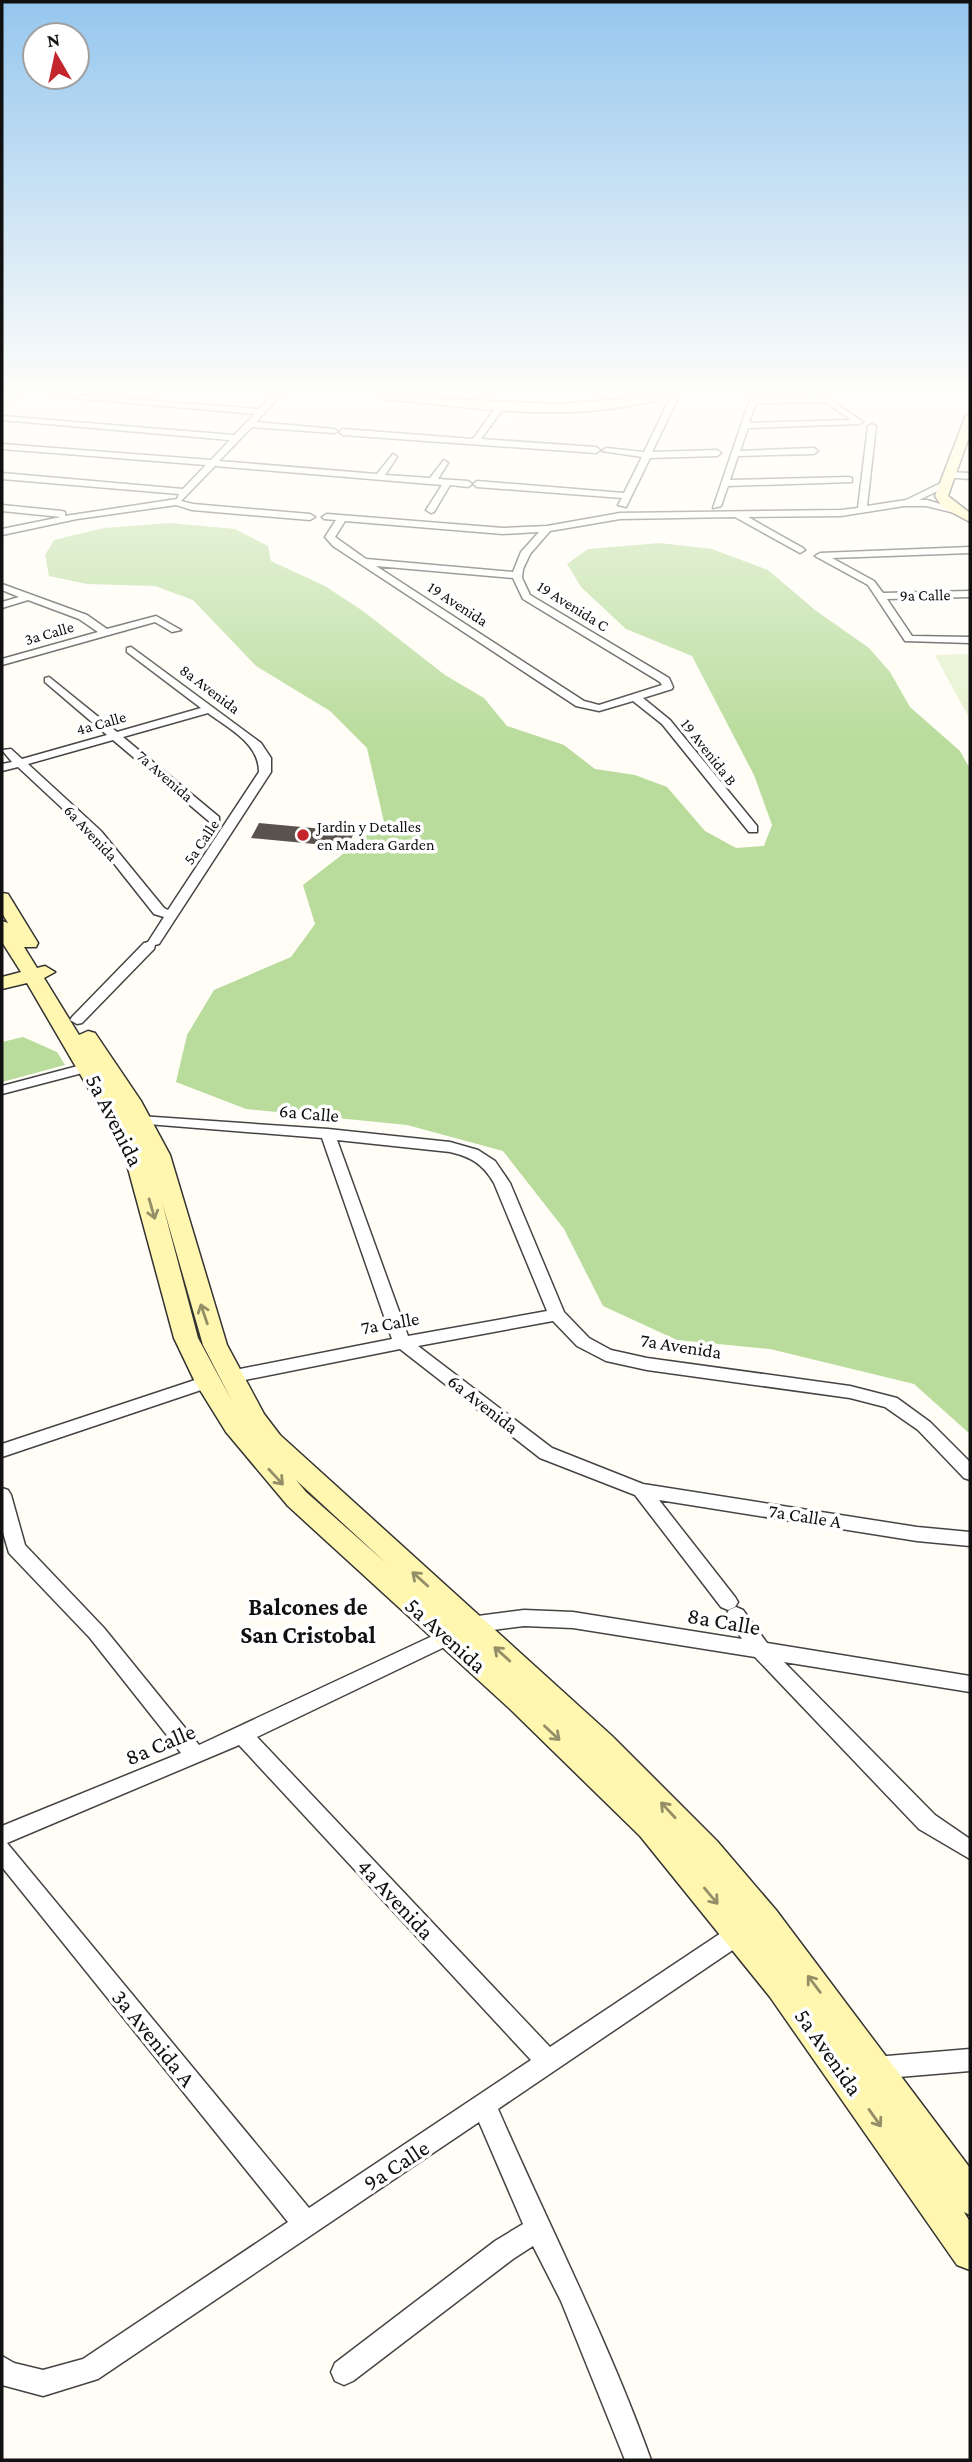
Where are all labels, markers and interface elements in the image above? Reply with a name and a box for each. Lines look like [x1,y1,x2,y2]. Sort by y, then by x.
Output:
north arrow [21,21,91,91]
text: N [45,28,62,51]
street label: 19 Avenida C [534,577,612,635]
street label: 19 Avenida [425,578,492,630]
street label: 9a Calle [899,586,951,604]
street label: 3a Calle [23,618,75,648]
street label: 8a Avenida [177,661,244,717]
street label: 4a Calle [74,708,128,738]
street label: 19 Avenida B [678,715,740,789]
street label: 7a Avenida [133,747,197,805]
street label: 6a Avenida [61,802,122,865]
street label: 5a Calle [180,816,222,868]
place label: Jardin y Detalles en Madera Garden [315,818,435,853]
marker: Jardin y Detalles en Madera Garden [295,827,311,843]
street label: 5a Avenida [81,1070,149,1171]
street label: 6a Calle [278,1100,340,1126]
one-way arrow [146,1198,159,1220]
one-way arrow [197,1303,209,1325]
street label: 7a Calle [359,1308,421,1338]
street label: 7a Avenida [639,1329,723,1363]
street label: 6a Avenida [444,1370,522,1438]
one-way arrow [268,1468,284,1486]
street label: 7a Calle A [767,1500,843,1532]
one-way arrow [411,1571,429,1587]
street label: 5a Avenida [400,1592,492,1678]
district label: Balcones de San Cristobal [240,1593,376,1648]
street label: 8a Calle [685,1602,763,1640]
one-way arrow [494,1646,512,1662]
street label: 8a Calle [121,1718,199,1770]
one-way arrow [543,1724,560,1741]
one-way arrow [659,1802,676,1819]
street label: 4a Avenida [352,1853,440,1945]
one-way arrow [703,1886,718,1904]
one-way arrow [806,1975,821,1994]
street label: 3a Avenida A [107,1984,202,2093]
street label: 5a Avenida [790,2004,869,2101]
one-way arrow [868,2108,882,2127]
street label: 9a Calle [358,2134,434,2196]

